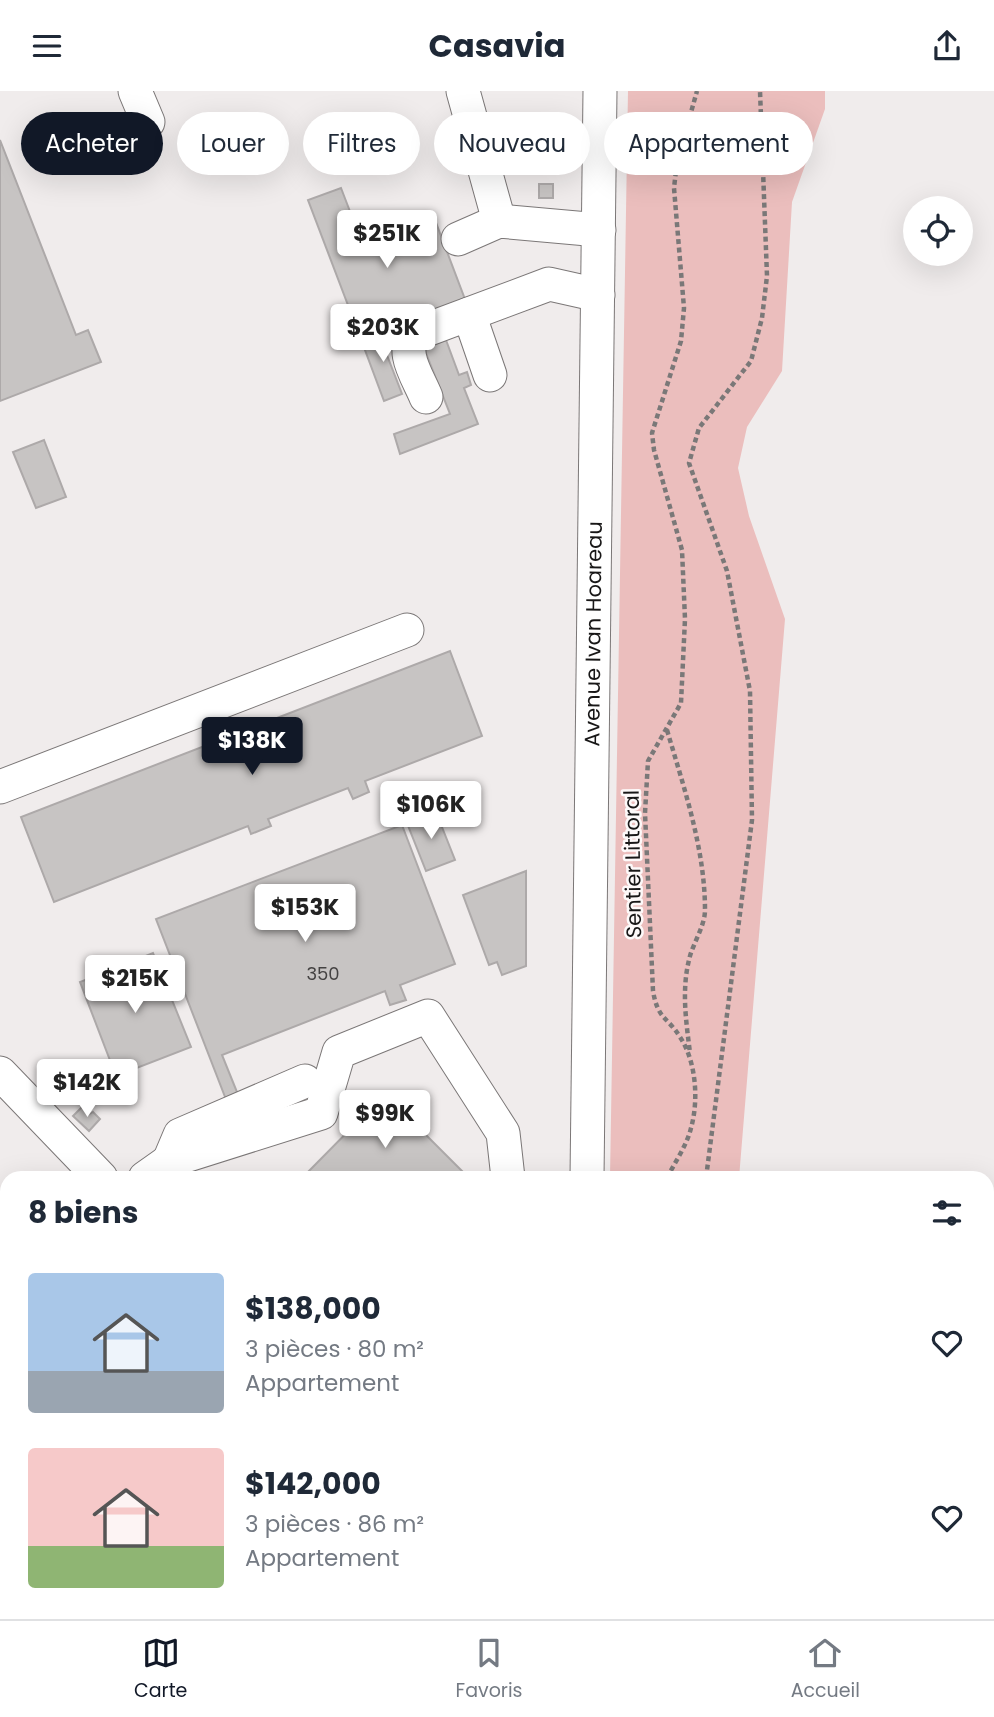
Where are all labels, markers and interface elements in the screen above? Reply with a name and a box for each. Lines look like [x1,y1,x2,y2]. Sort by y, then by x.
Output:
text: Casavia [429,23,565,68]
icon: menu [28,27,66,65]
icon: share [928,27,966,65]
chip: Acheter [21,112,163,175]
chip: Louer [177,112,289,175]
chip: Filtres [303,112,420,175]
chip: Nouveau [434,112,590,175]
chip: Appartement [604,112,813,175]
map controls [903,196,973,266]
button: locate [903,196,973,266]
pin: $251K [338,211,436,270]
text: $251K [353,217,421,249]
pin: $203K [334,305,432,364]
text: $203K [346,311,420,343]
street label: Avenue Ivan Hoareau [577,521,609,747]
pin: $138K [203,717,301,777]
text: $138K [218,724,286,756]
pin: $106K [382,781,480,841]
text: $106K [396,788,466,820]
street label: Sentier Littoral [617,790,648,938]
pin: $153K [256,885,354,944]
text: $153K [271,891,339,923]
pin: $215K [86,955,184,1015]
house number: 350 [306,961,340,986]
text: $215K [101,962,169,994]
pin: $142K [38,1059,136,1119]
text: $142K [53,1066,121,1098]
pin: $99K [344,1091,426,1150]
text: $99K [355,1097,415,1129]
text: 8 biens [28,1191,138,1234]
icon: filters [928,1194,966,1232]
text: $138,000 [245,1287,381,1330]
icon: home [84,1301,168,1385]
icon: heart [928,1324,966,1362]
text: 3 pièces · 80 m² [245,1333,424,1365]
text: Appartement [245,1367,399,1399]
text: $142,000 [245,1462,381,1505]
icon: home [84,1476,168,1560]
icon: heart [928,1499,966,1537]
text: 3 pièces · 86 m² [245,1508,424,1540]
text: Appartement [245,1542,399,1574]
tab: Carte [134,1634,187,1705]
tab: Favoris [456,1634,523,1705]
tab: Accueil [791,1634,860,1705]

